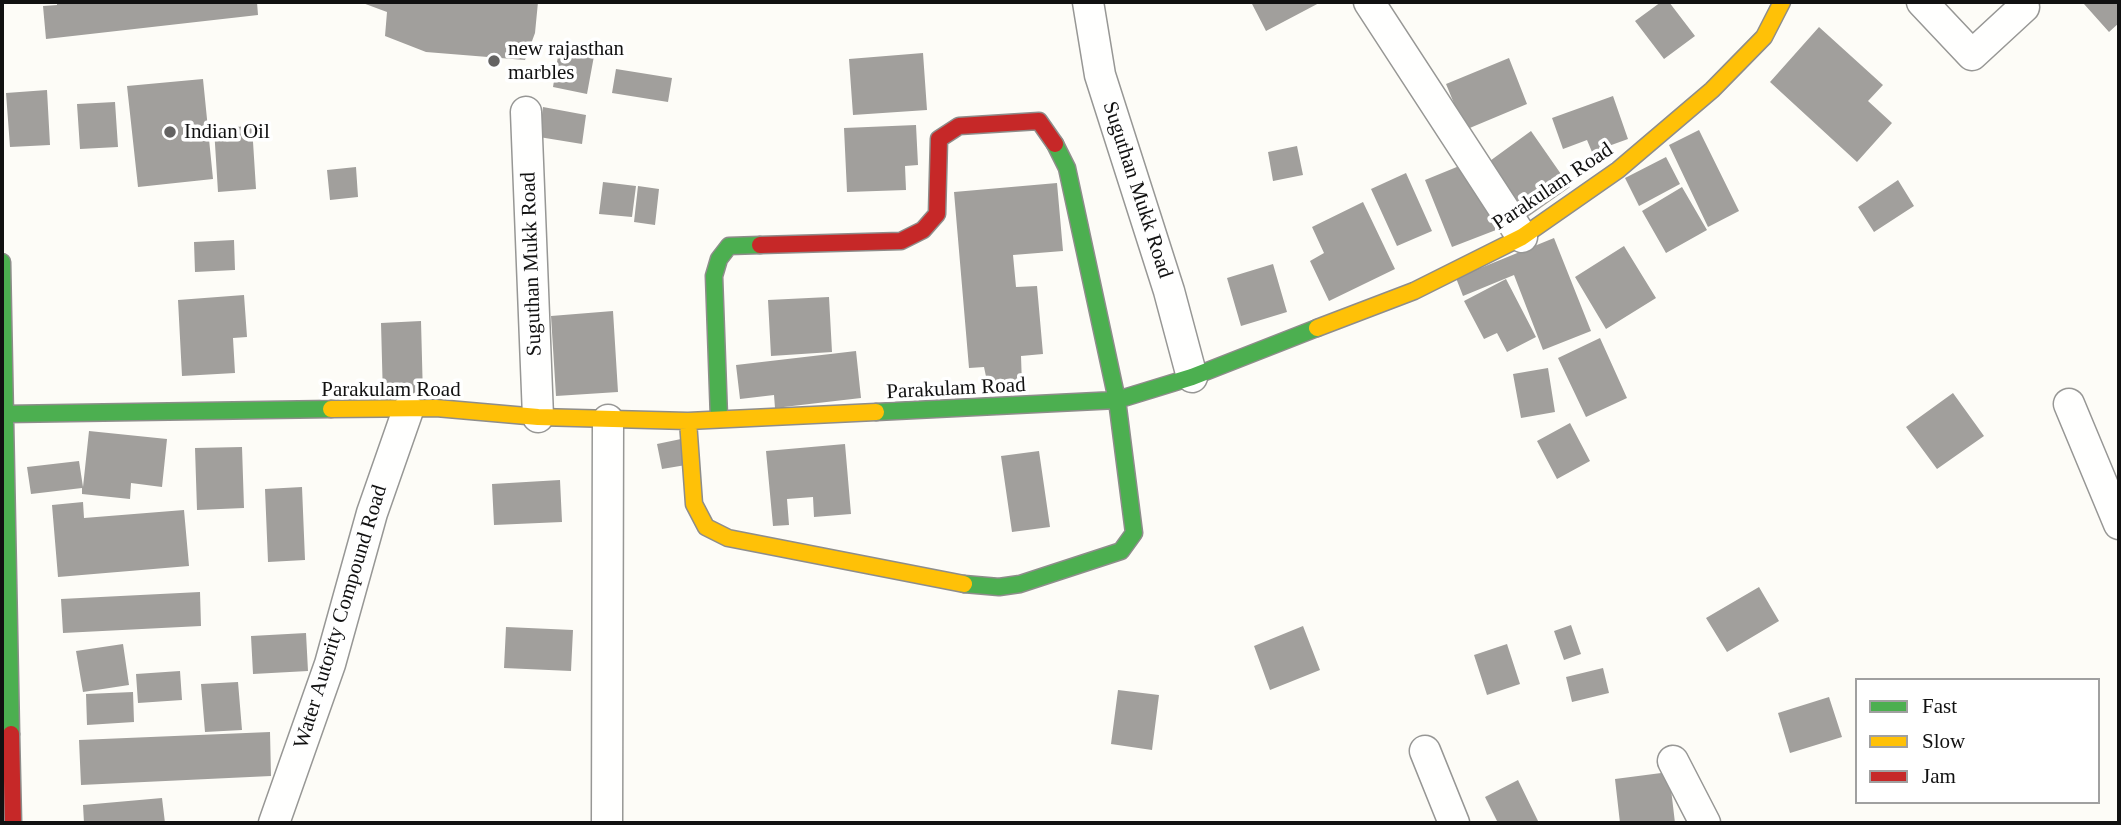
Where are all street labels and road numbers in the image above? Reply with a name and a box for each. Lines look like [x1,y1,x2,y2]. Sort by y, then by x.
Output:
street label: Suguthan Mukk Road [1097,98,1177,282]
street label: Parakulam Road [1488,138,1618,236]
street label: Suguthan Mukk Road [516,171,548,357]
street label: Parakulam Road [886,373,1026,405]
street label: Parakulam Road [321,377,461,403]
street label: Water Autority Compound Road [289,482,393,752]

